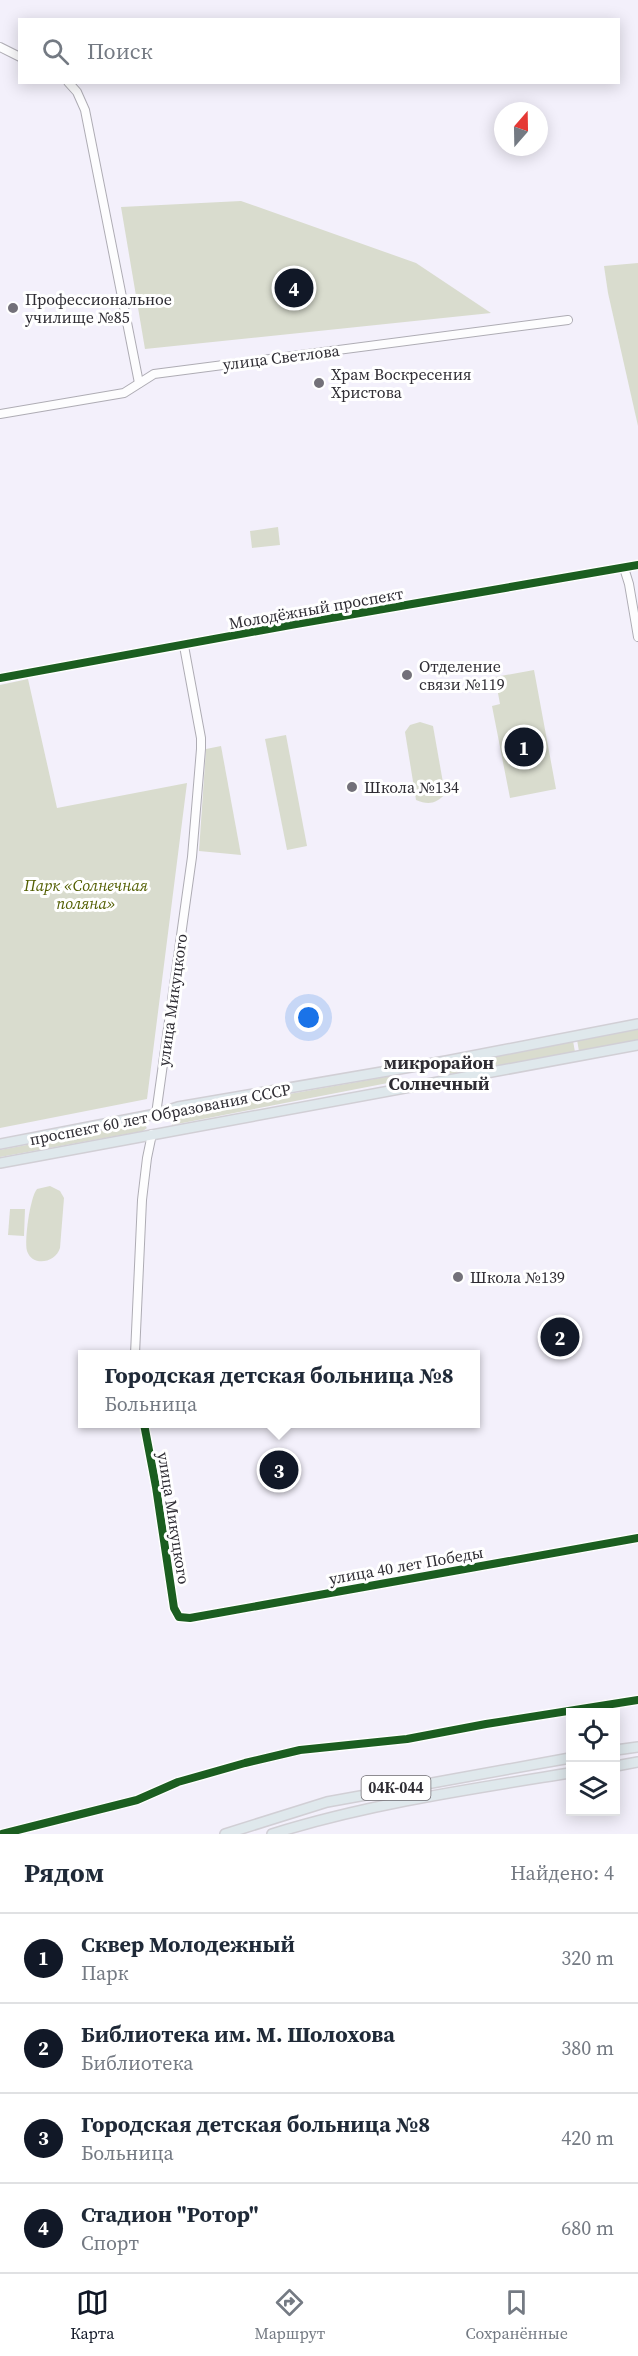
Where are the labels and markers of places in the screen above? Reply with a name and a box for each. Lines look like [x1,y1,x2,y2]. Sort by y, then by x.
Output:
pin: 4 [274,266,314,310]
place label: Профессиональное училище №85 [25,288,172,328]
marker: Профессиональное училище №85 [6,301,20,315]
place label: Храм Воскресения Христова [331,363,471,403]
marker: Храм Воскресения Христова [312,376,326,390]
place label: Отделение связи №119 [419,655,505,695]
marker: Отделение связи №119 [400,668,414,682]
pin: 1 [504,724,544,770]
place label: Школа №134 [364,776,459,798]
marker: Школа №134 [345,780,359,794]
place label: Школа №139 [470,1266,565,1288]
marker: Школа №139 [451,1270,465,1284]
pin: 2 [540,1314,580,1360]
pin: 3 [260,1448,298,1492]

